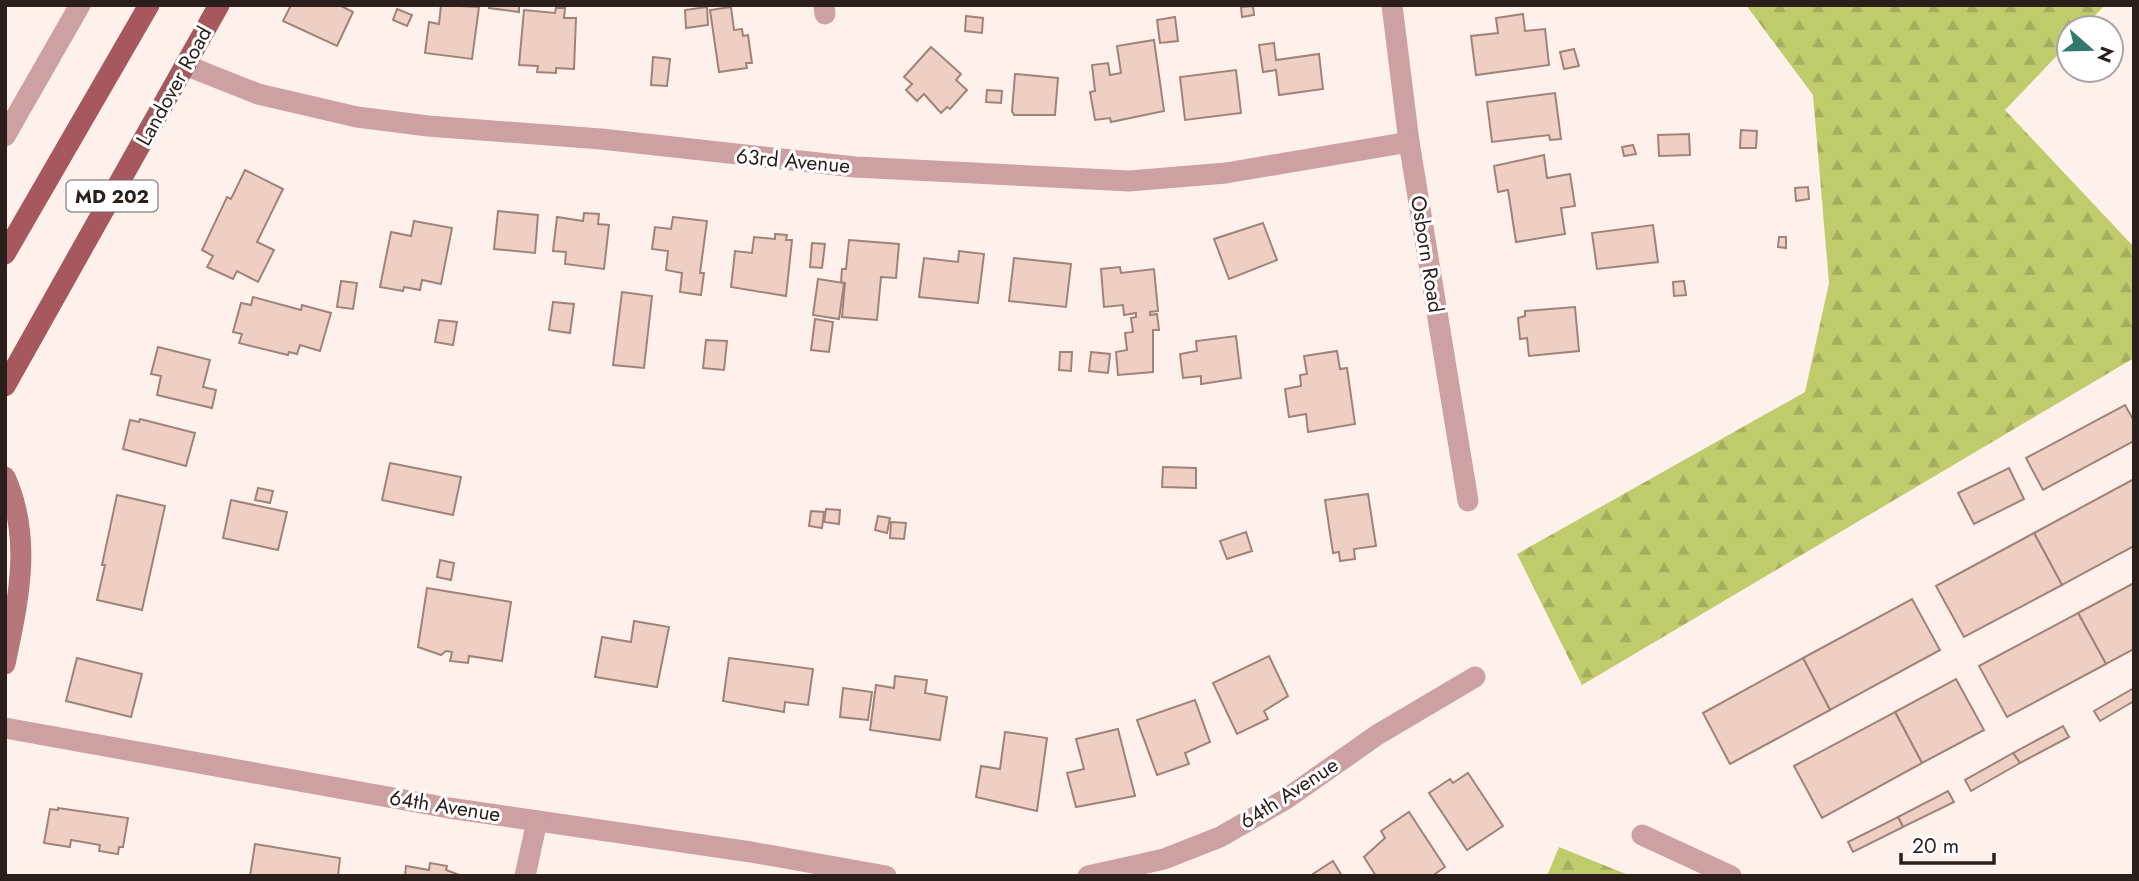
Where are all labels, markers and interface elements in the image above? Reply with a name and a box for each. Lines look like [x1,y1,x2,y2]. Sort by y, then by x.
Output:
north arrow [2055,14,2125,84]
street label: Landover Road [129,21,219,151]
text: N [2090,43,2121,66]
street label: 63rd Avenue [735,141,851,181]
road number: MD 202 [66,180,158,212]
street label: Osborn Road [1403,193,1451,315]
street label: 64th Avenue [1234,750,1344,836]
street label: 64th Avenue [387,782,503,830]
scale bar [1901,822,1994,866]
text: 20 m [1912,831,1959,861]

